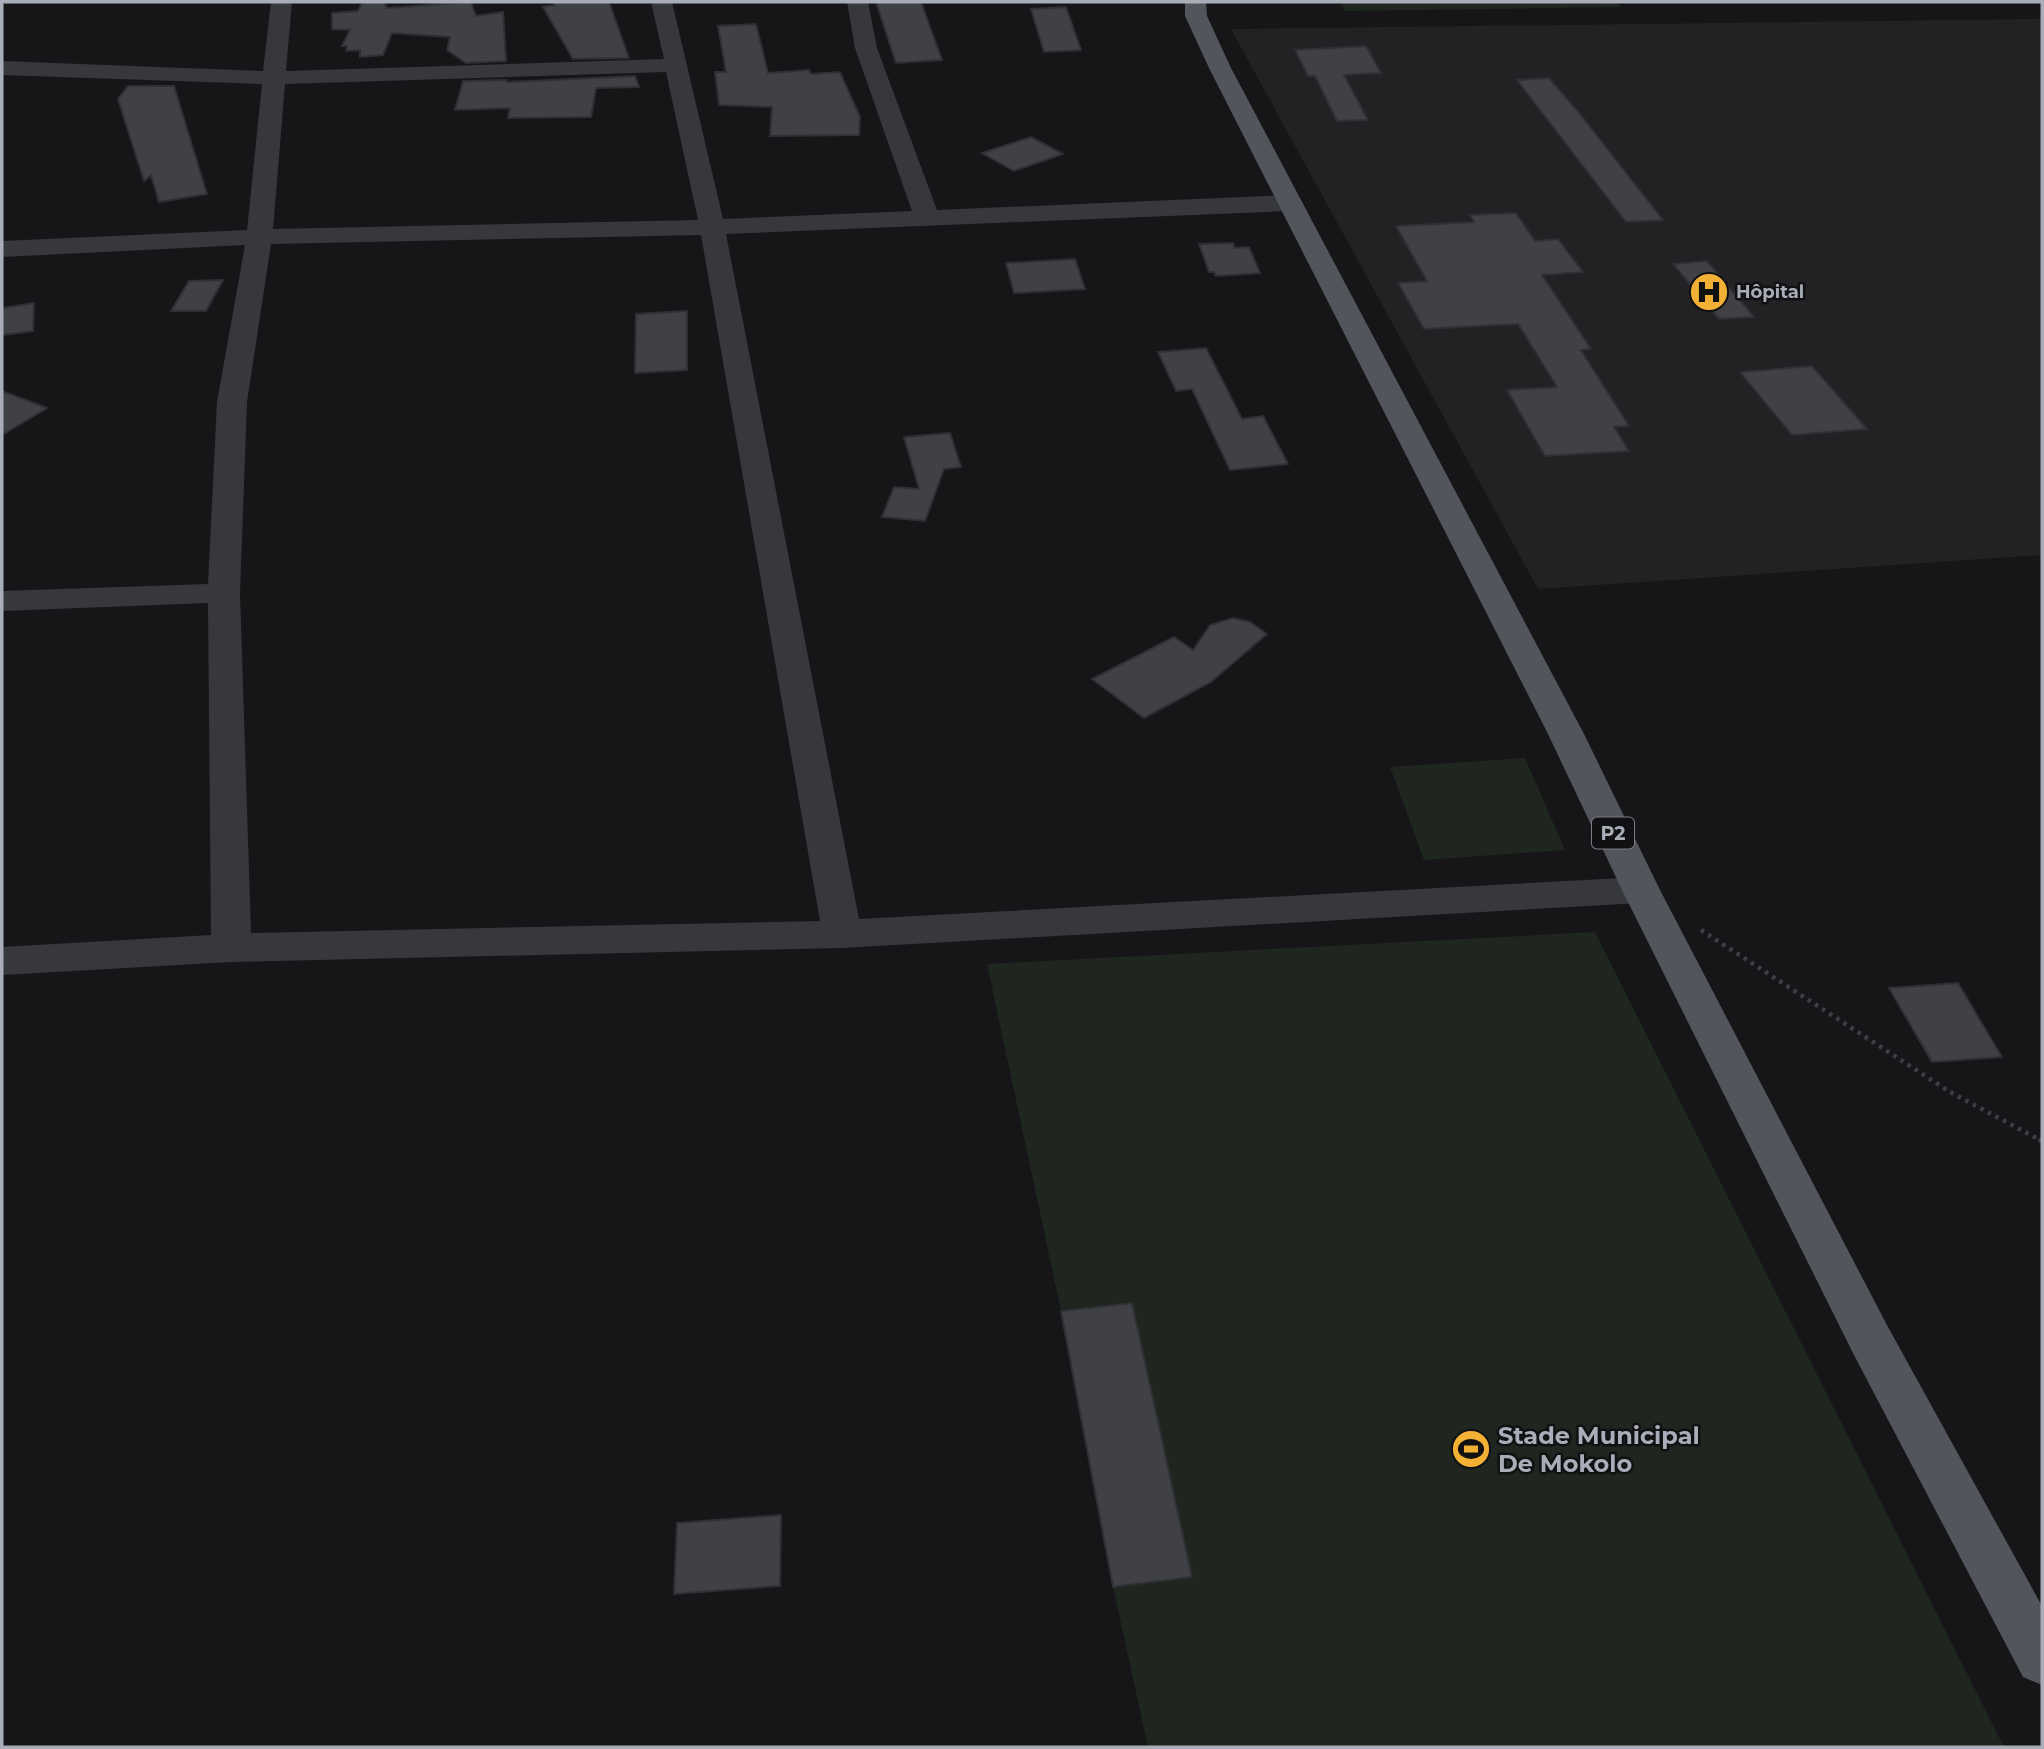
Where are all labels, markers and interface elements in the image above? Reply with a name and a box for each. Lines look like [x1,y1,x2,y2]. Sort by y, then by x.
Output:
hospital icon: Hôpital [1688,271,1730,313]
place label: Hôpital [1736,281,1804,303]
road number: P2 [1592,818,1634,848]
place label: Stade Municipal De Mokolo [1498,1421,1700,1478]
sports icon: Stade Municipal De Mokolo [1450,1428,1492,1470]

